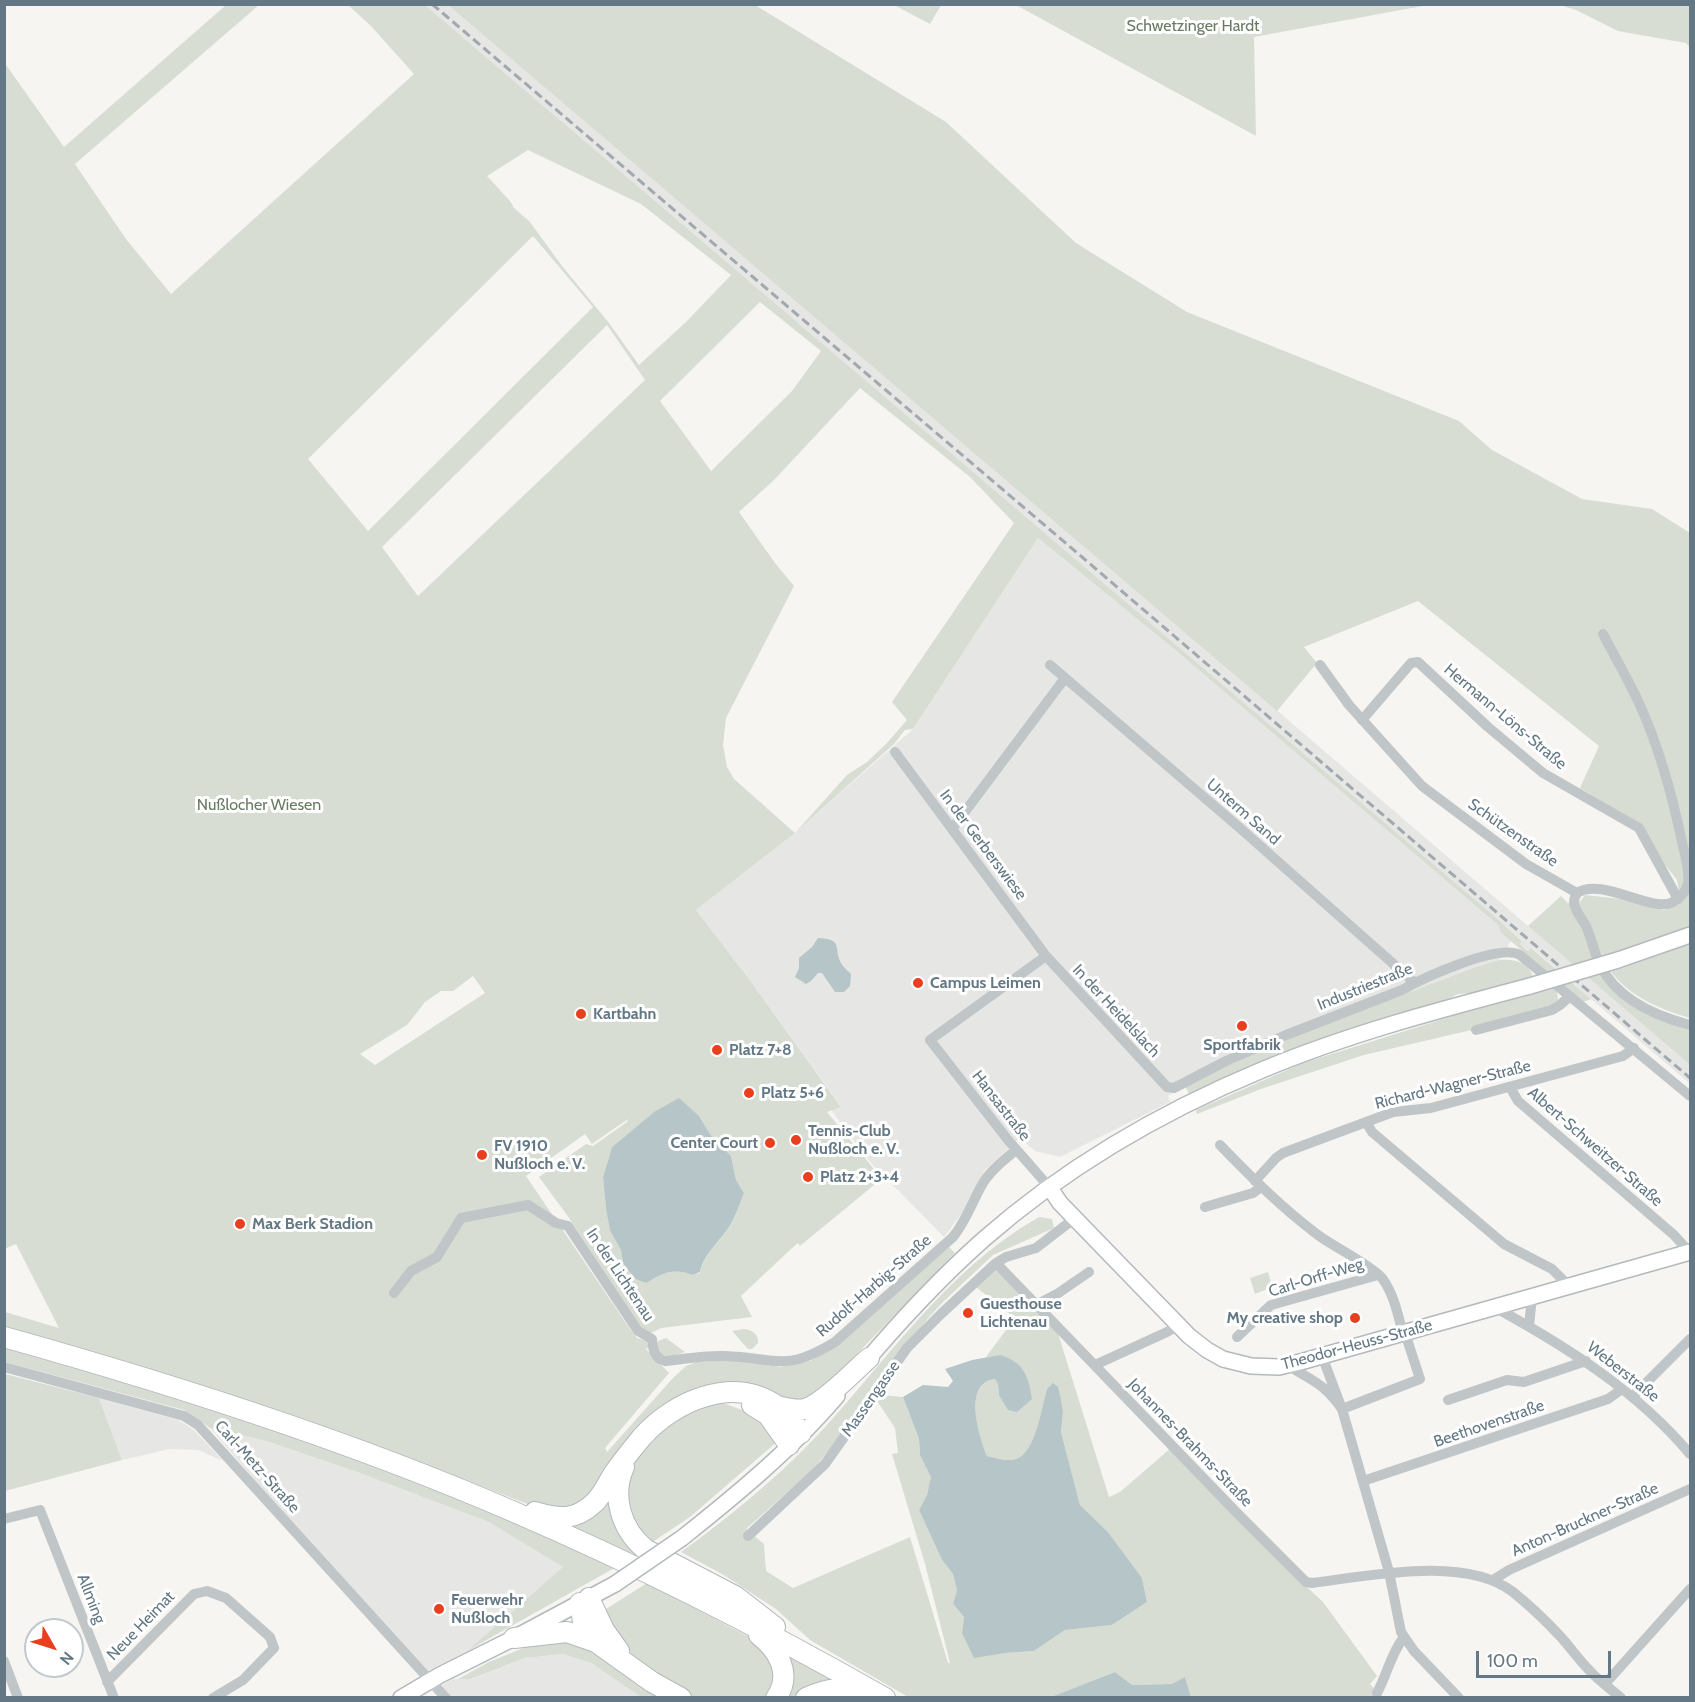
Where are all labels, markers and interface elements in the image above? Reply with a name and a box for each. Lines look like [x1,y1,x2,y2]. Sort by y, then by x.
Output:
park label: Schwetzinger Hardt [1127,16,1259,36]
street label: Hermann-Löns-Straße [1440,660,1570,774]
street label: Unterm Sand [1202,775,1284,849]
street label: In der Gerberswiese [935,786,1031,904]
park label: Nußlocher Wiesen [197,795,321,815]
street label: Schützenstraße [1464,795,1562,871]
street label: Industriestraße [1315,959,1415,1015]
street label: In der Heidelslach [1068,961,1164,1061]
place label: Campus Leimen [930,973,1041,993]
marker: Campus Leimen [911,976,925,990]
place label: Kartbahn [593,1004,656,1024]
marker: Kartbahn [574,1007,588,1021]
marker: Sportfabrik [1235,1019,1249,1033]
place label: Sportfabrik [1203,1035,1281,1055]
place label: Platz 7+8 [729,1040,792,1060]
marker: Platz 7+8 [710,1043,724,1057]
street label: Richard-Wagner-Straße [1373,1056,1533,1114]
street label: Hansastraße [968,1067,1034,1145]
place label: Platz 5+6 [761,1083,824,1103]
street label: Albert-Schweitzer-Straße [1524,1083,1666,1211]
marker: Platz 5+6 [742,1086,756,1100]
place label: Tennis-Club Nußloch e. V. [808,1121,899,1159]
place label: Center Court [670,1133,758,1153]
marker: Tennis-Club Nußloch e. V. [789,1133,803,1147]
place label: FV 1910 Nußloch e. V. [494,1136,585,1174]
marker: Center Court [763,1136,777,1150]
marker: FV 1910 Nußloch e. V. [475,1148,489,1162]
place label: Platz 2+3+4 [820,1167,899,1187]
marker: Platz 2+3+4 [801,1170,815,1184]
place label: Max Berk Stadion [252,1214,373,1234]
marker: Max Berk Stadion [233,1217,247,1231]
street label: In der Lichtenau [582,1225,658,1325]
street label: Rudolf-Harbig-Straße [813,1231,935,1341]
street label: Carl-Orff-Weg [1266,1255,1366,1301]
place label: Guesthouse Lichtenau [980,1294,1062,1332]
marker: Guesthouse Lichtenau [961,1306,975,1320]
place label: My creative shop [1227,1308,1343,1328]
marker: My creative shop [1348,1311,1362,1325]
street label: Theodor-Heuss-Straße [1280,1316,1434,1374]
street label: Weberstraße [1583,1338,1663,1406]
street label: Massengasse [838,1357,904,1441]
street label: Johannes-Brahms-Straße [1124,1375,1256,1511]
street label: Beethovenstraße [1431,1396,1547,1452]
street label: Carl-Metz-Straße [210,1417,304,1517]
street label: Anton-Bruckner-Straße [1509,1479,1661,1561]
street label: Allming [73,1571,109,1627]
street label: Neue Heimat [103,1587,179,1665]
place label: Feuerwehr Nußloch [451,1590,523,1628]
marker: Feuerwehr Nußloch [432,1602,446,1616]
north arrow [24,1618,84,1678]
scale bar [1479,1639,1614,1677]
text: N [56,1648,78,1669]
text: 100 m [1487,1650,1538,1672]

